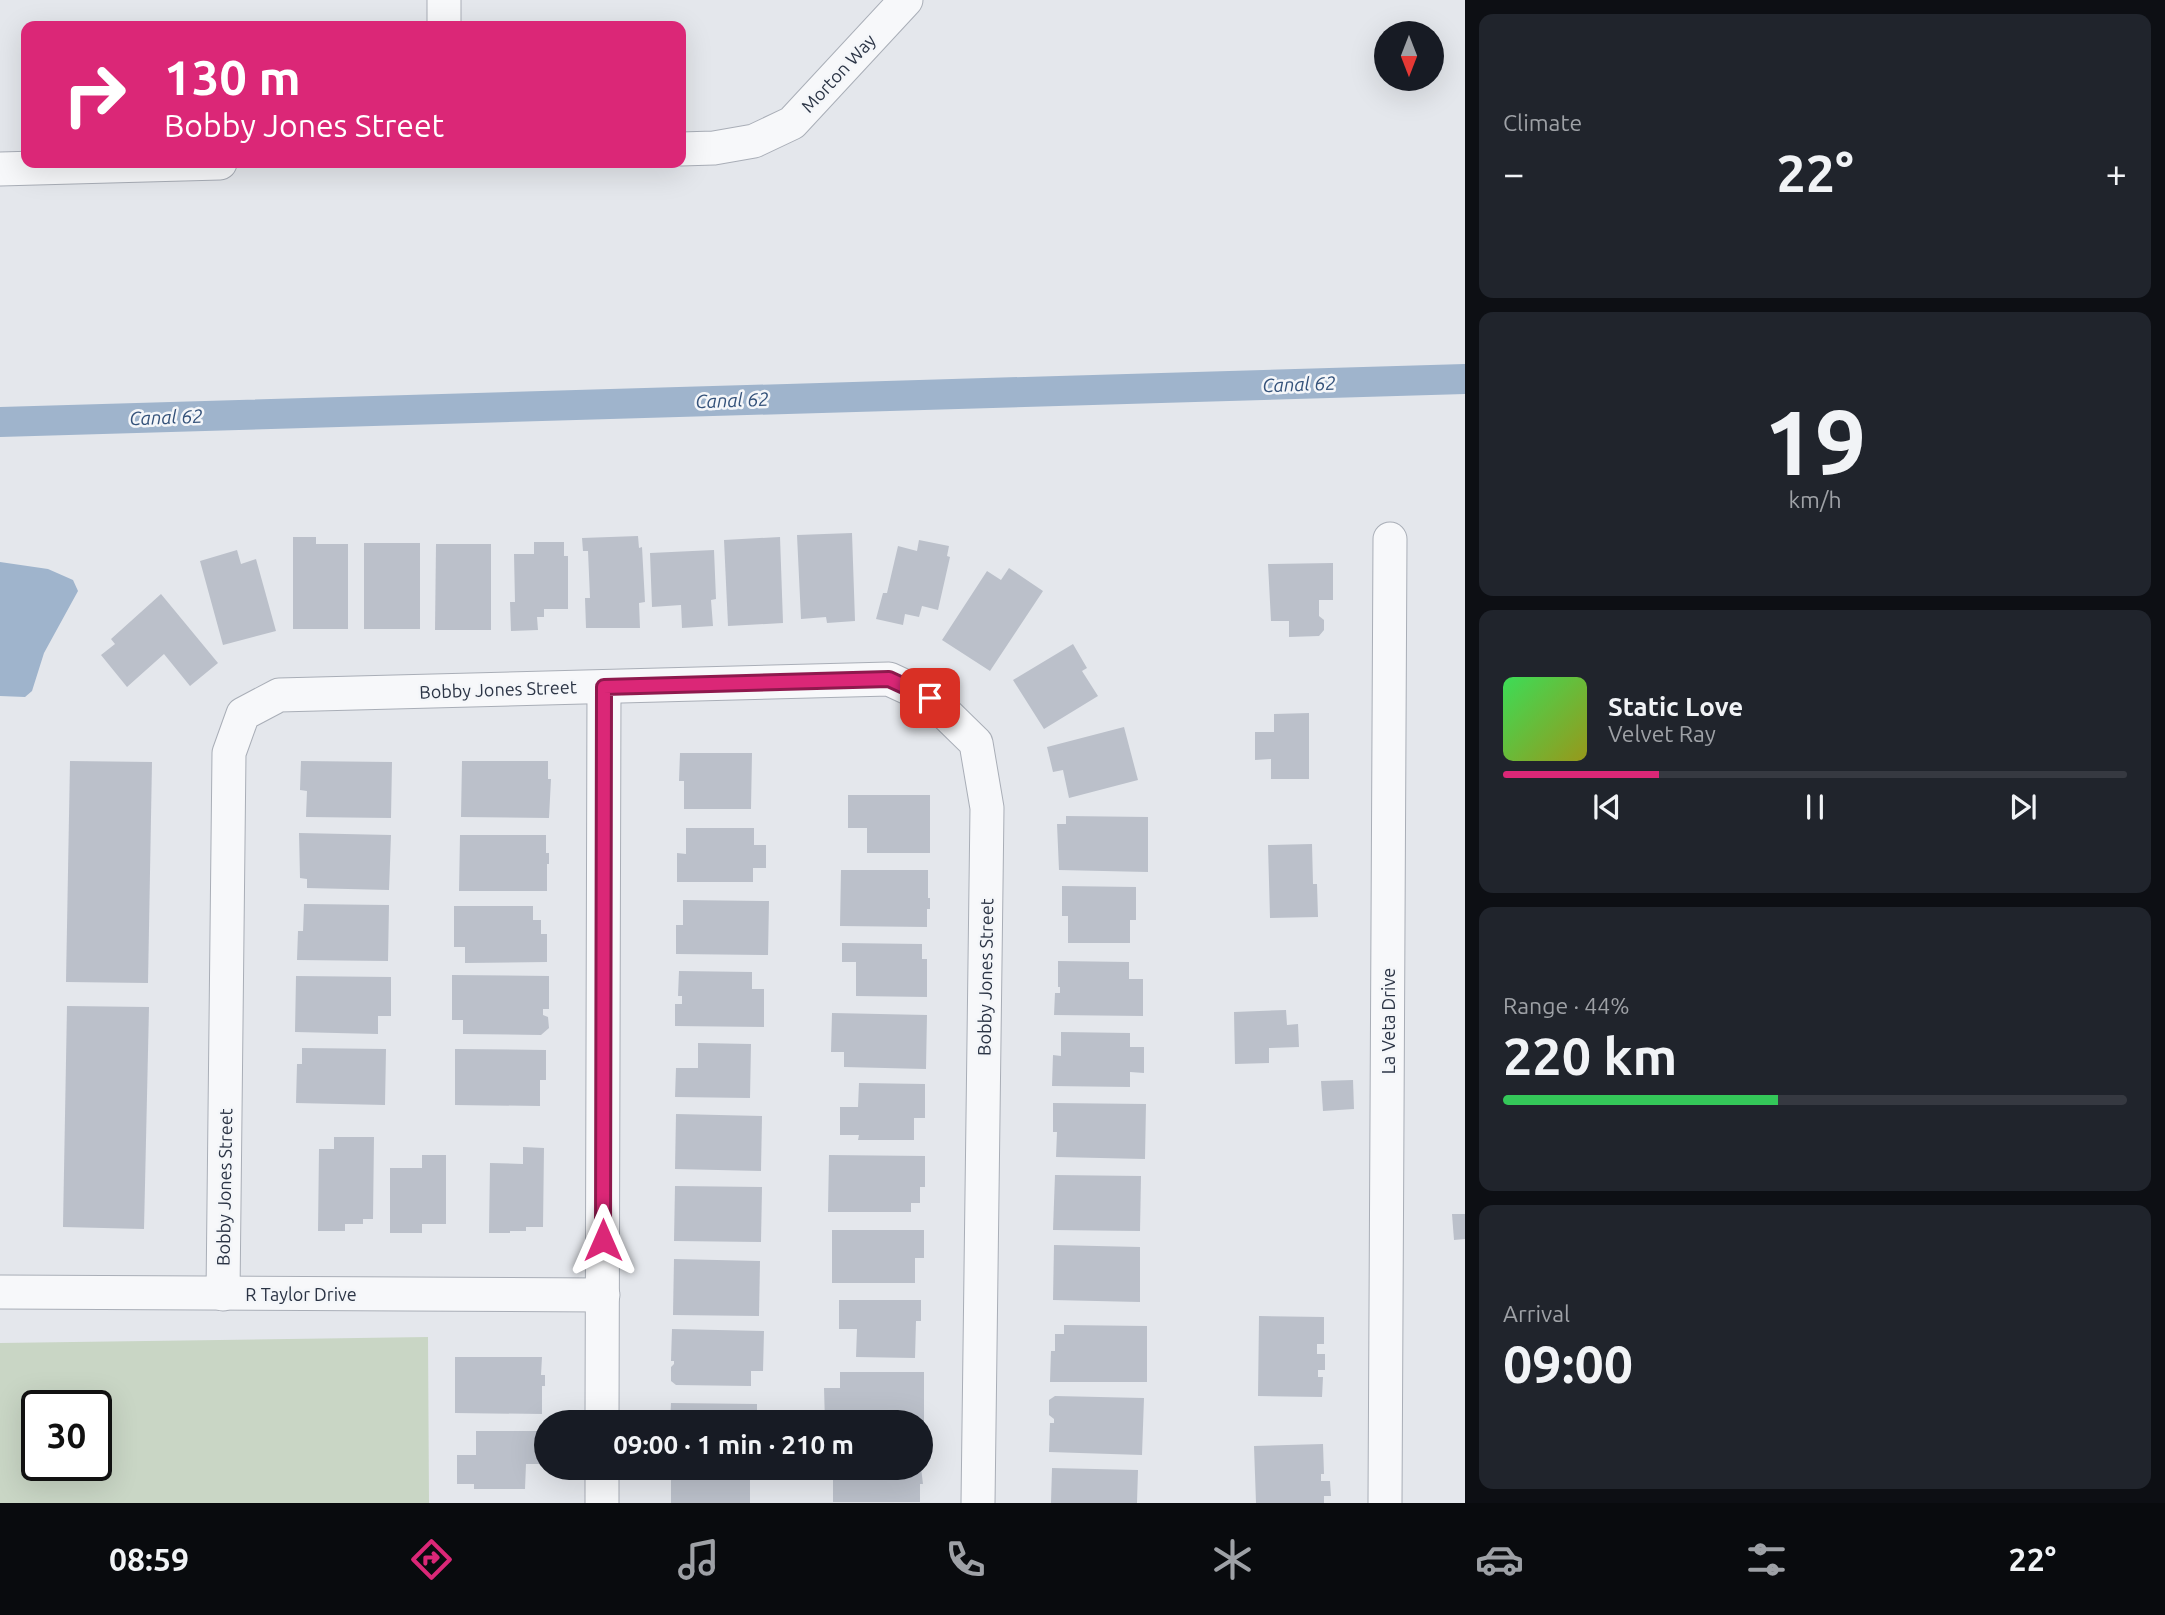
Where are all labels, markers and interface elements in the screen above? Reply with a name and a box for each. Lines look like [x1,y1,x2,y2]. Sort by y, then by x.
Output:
north arrow [1374,21,1444,91]
map controls [1374,21,1444,91]
street label: Morton Way [797,30,879,116]
icon: right [49,49,140,140]
text: 130 m [164,49,301,104]
text: Bobby Jones Street [164,107,444,143]
text: Climate [1503,110,1582,135]
text: 22° [1776,144,1854,202]
text: − [1503,152,1524,194]
text: + [2106,152,2127,194]
water label: Canal 62 [1262,372,1336,396]
water label: Canal 62 [695,388,769,412]
text: 19 [1764,390,1866,492]
water label: Canal 62 [129,405,203,429]
text: km/h [1788,487,1842,512]
pin [900,668,960,728]
street label: Bobby Jones Street [419,676,577,702]
icon: arrive [911,679,949,717]
text: Static Love [1608,692,1743,721]
text: Velvet Ray [1608,721,1716,746]
icon: previous [1588,788,1626,826]
icon: pause [1796,788,1834,826]
icon: next [2004,788,2042,826]
street label: Bobby Jones Street [974,898,996,1056]
street label: La Veta Drive [1378,968,1398,1074]
text: Range · 44% [1503,993,1630,1018]
text: 220 km [1503,1027,1677,1085]
street label: Bobby Jones Street [213,1108,235,1266]
position arrow [566,1203,640,1277]
street label: R Taylor Drive [245,1284,357,1304]
text: Arrival [1503,1301,1570,1326]
text: 09:00 [1503,1335,1633,1393]
speed limit sign: 30 [21,1390,112,1481]
text: 09:00 · 1 min · 210 m [613,1430,854,1459]
icon: directions [407,1535,456,1584]
icon: music [674,1535,723,1584]
icon: phone [941,1535,990,1584]
icon: climate [1208,1535,1257,1584]
icon: car [1475,1535,1524,1584]
icon: filters [1742,1535,1791,1584]
text: 08:59 [109,1541,189,1577]
text: 22° [2009,1541,2056,1577]

